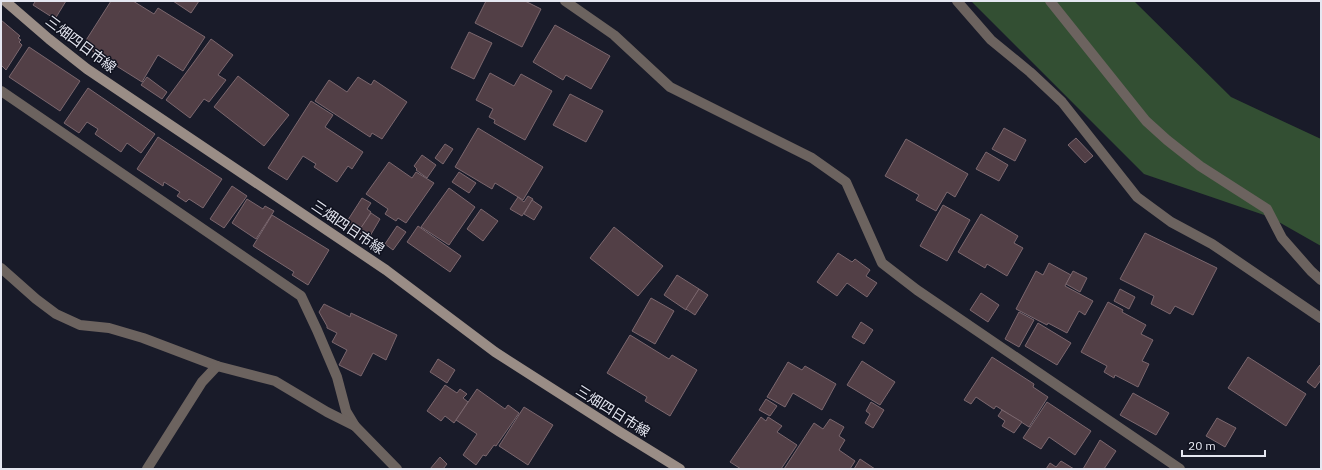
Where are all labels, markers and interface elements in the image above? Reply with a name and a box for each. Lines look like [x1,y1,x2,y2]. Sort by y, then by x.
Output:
street label: 三畑四日市線 [42,12,120,76]
street label: 三畑四日市線 [308,196,388,258]
street label: 三畑四日市線 [573,381,653,441]
scale bar [1182,432,1265,458]
text: 20 m [1188,438,1216,453]

